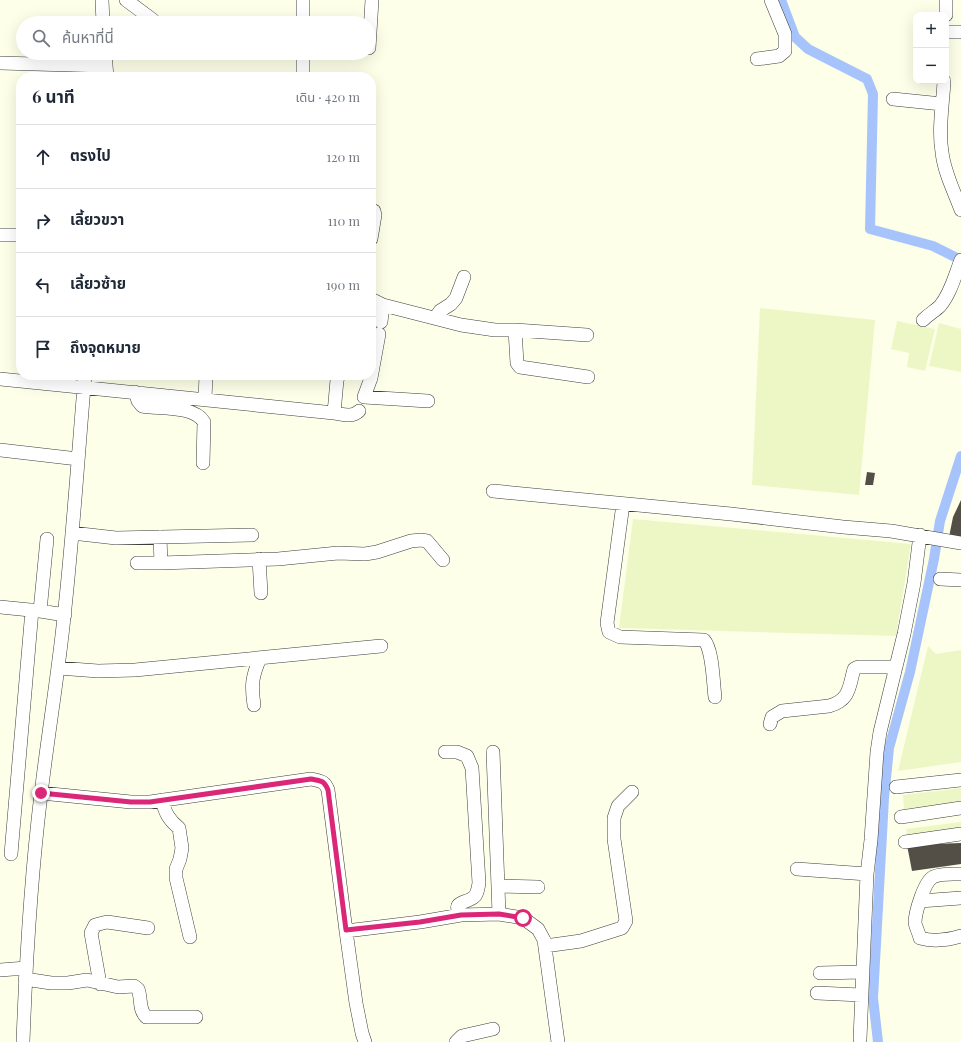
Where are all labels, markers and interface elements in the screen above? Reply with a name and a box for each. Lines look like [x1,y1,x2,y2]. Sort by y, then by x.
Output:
map controls [913,12,949,84]
button: + [913,12,949,48]
search box [16,16,376,60]
icon: search [30,27,52,49]
text: ค้นหาที่นี่ [62,27,114,47]
button: − [913,48,949,84]
text: 6 นาที [32,85,75,107]
text: เดิน · 420 m [295,88,360,105]
text: ตรงไป [70,145,111,165]
icon: ahead [32,146,54,168]
text: 120 m [326,148,360,165]
text: เลี้ยวขวา [70,209,124,229]
icon: right [32,210,54,232]
text: 110 m [328,212,360,229]
text: เลี้ยวซ้าย [70,273,126,293]
icon: left [32,274,54,296]
text: 190 m [326,276,360,293]
text: ถึงจุดหมาย [70,337,141,357]
icon: arrive [32,338,54,360]
route end [32,784,50,802]
route start [514,909,532,927]

